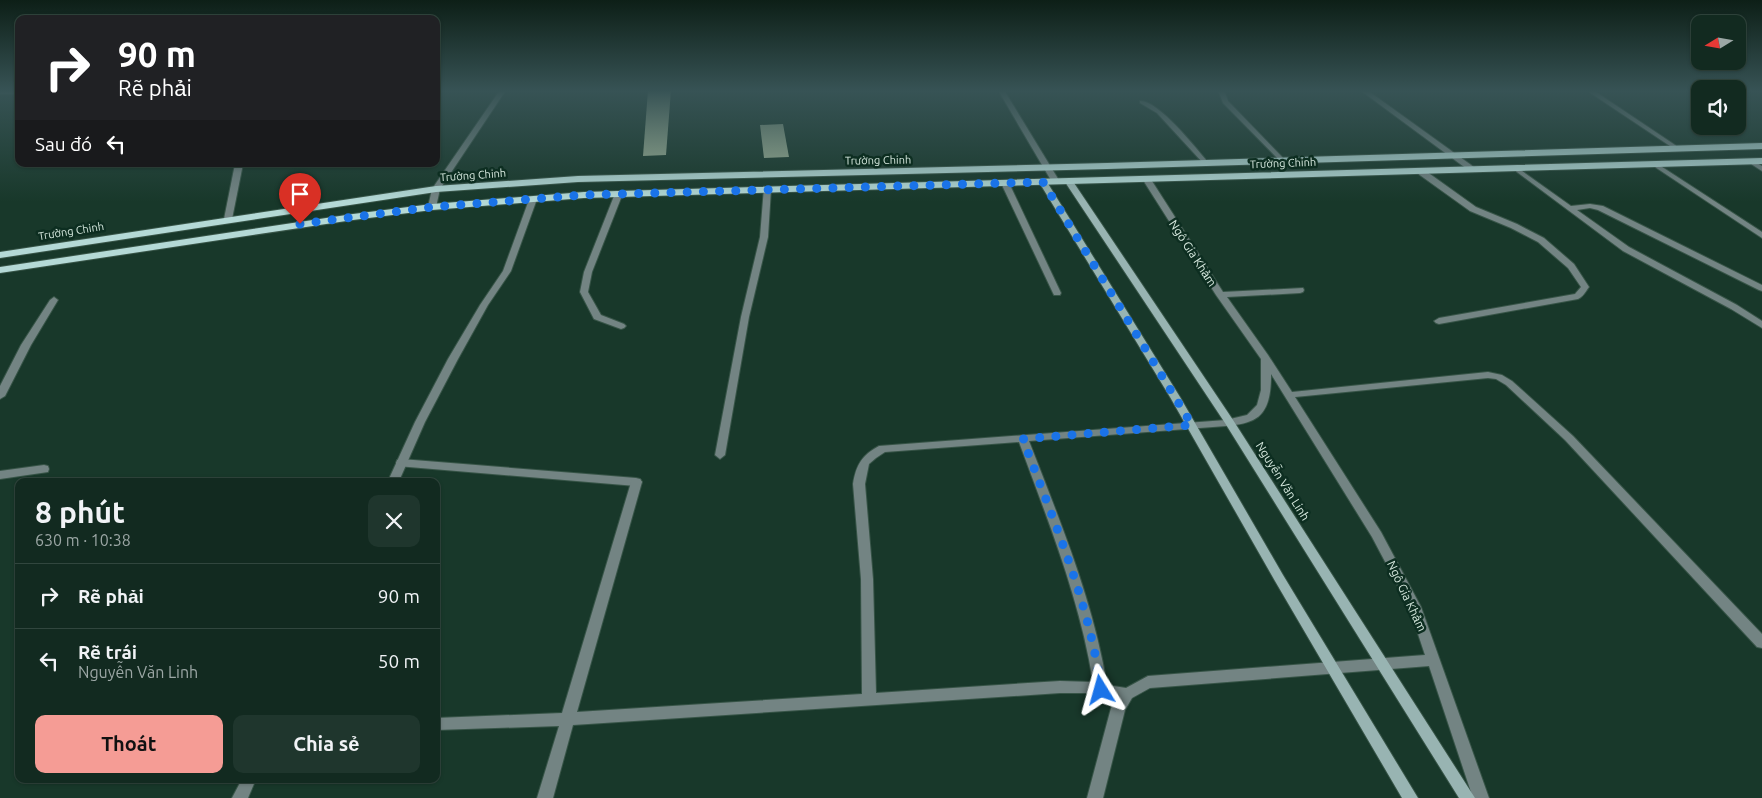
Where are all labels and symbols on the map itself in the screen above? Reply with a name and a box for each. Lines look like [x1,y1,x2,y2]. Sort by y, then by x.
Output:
north arrow [1691,15,1746,70]
street label: Trường Chinh [845,153,911,167]
street label: Trường Chinh [1250,156,1316,170]
street label: Trường Chinh [440,167,506,183]
pin [279,173,321,224]
street label: Ngô Gia Khảm [1167,217,1219,289]
street label: Trường Chinh [37,220,105,242]
street label: Nguyễn Văn Linh [1254,439,1312,523]
street label: Ngô Gia Khảm [1385,559,1429,633]
position arrow [1074,663,1126,715]

